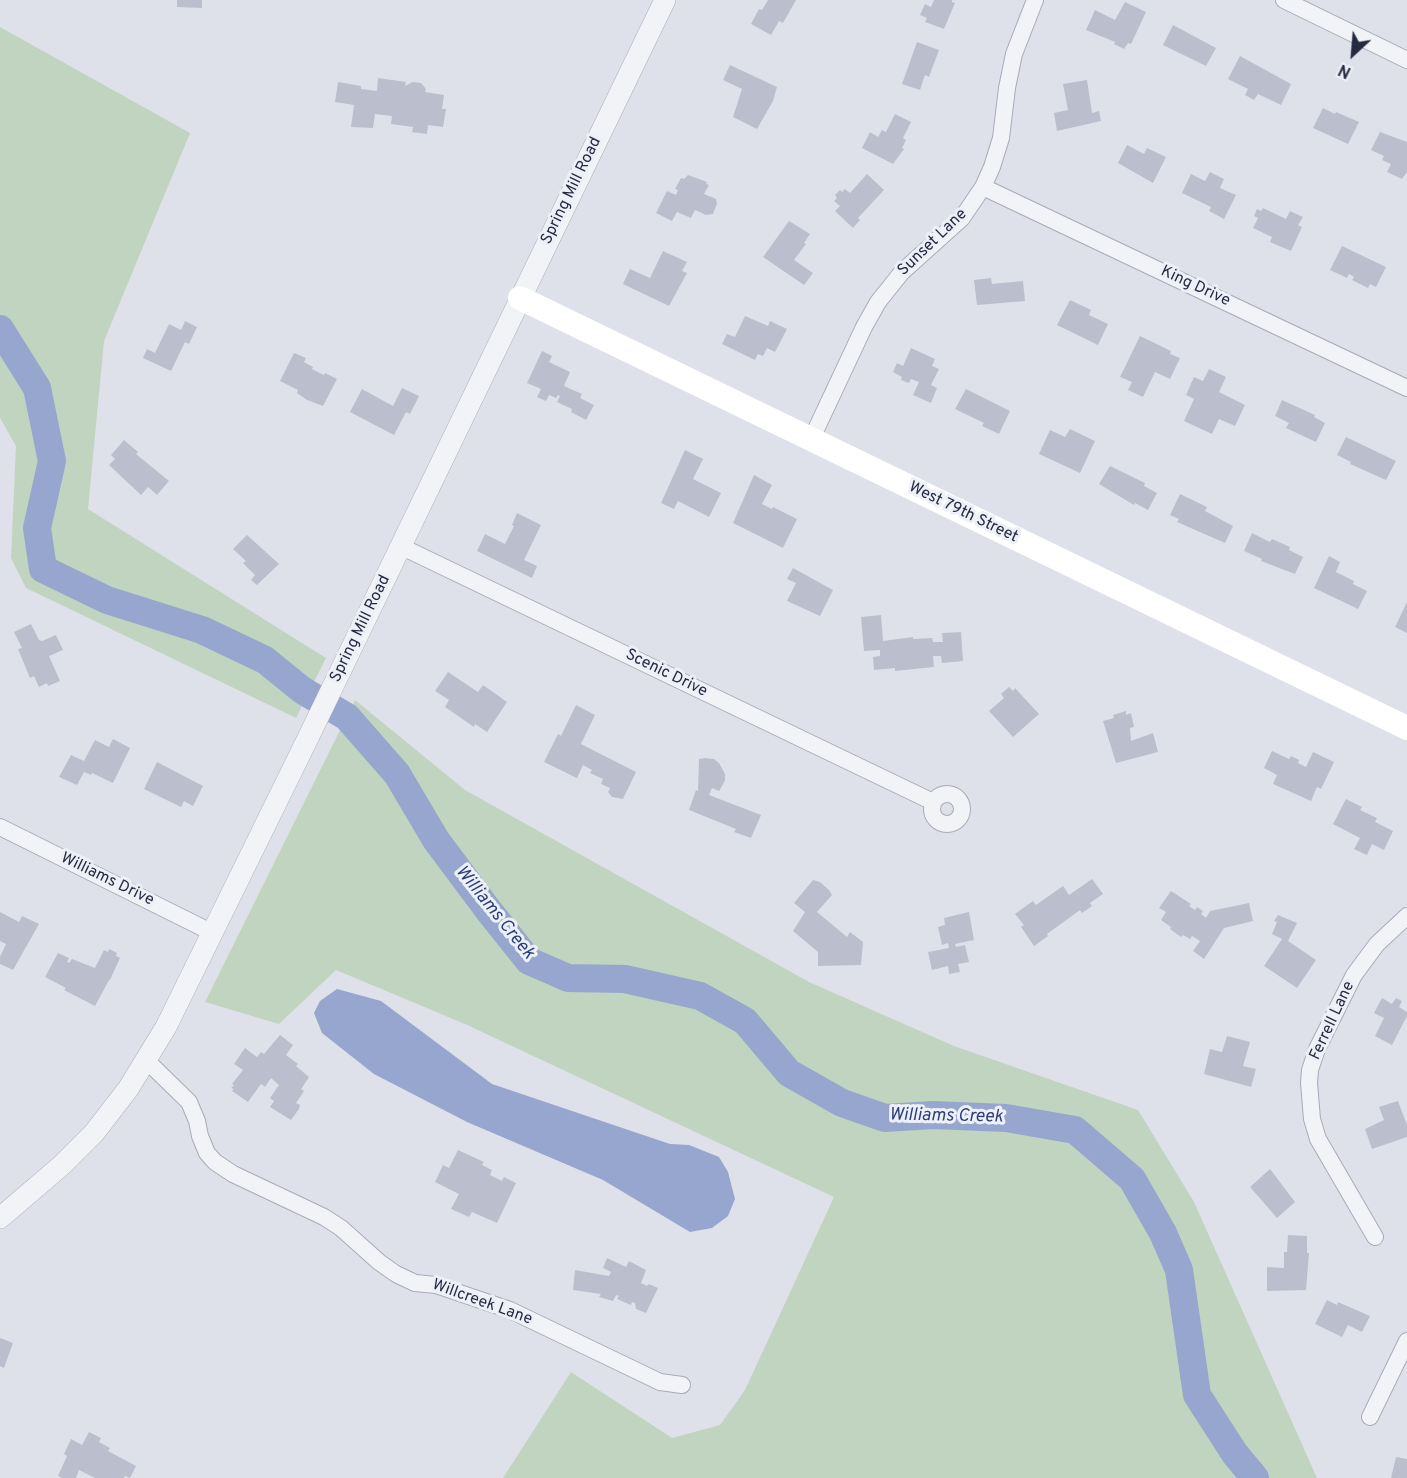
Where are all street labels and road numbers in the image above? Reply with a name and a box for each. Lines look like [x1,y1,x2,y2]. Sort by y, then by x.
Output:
street label: Spring Mill Road [538,134,606,248]
street label: Sunset Lane [894,205,972,281]
street label: King Drive [1157,263,1233,311]
street label: West 79th Street [905,478,1021,548]
street label: Spring Mill Road [327,572,395,686]
street label: Scenic Drive [622,646,710,702]
street label: Williams Drive [57,849,157,911]
street label: Ferrell Lane [1306,979,1360,1063]
street label: Willcreek Lane [429,1276,535,1330]

